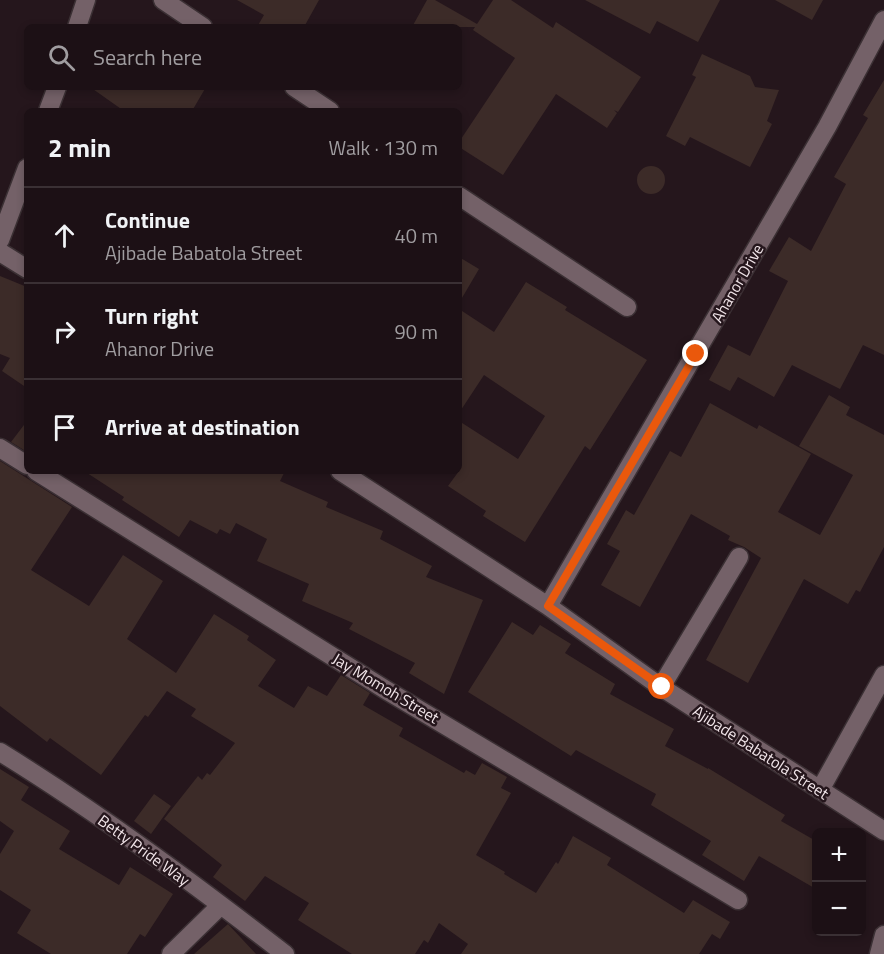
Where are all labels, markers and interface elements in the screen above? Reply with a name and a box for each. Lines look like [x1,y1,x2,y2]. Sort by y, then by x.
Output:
search box [24,24,462,90]
text: Search here [93,40,202,74]
icon: search [45,41,78,74]
text: 2 min [48,128,111,167]
text: Walk · 130 m [329,132,438,163]
text: Continue [105,203,190,237]
icon: ahead [48,219,81,252]
text: 40 m [394,220,438,251]
text: Ajibade Babatola Street [105,237,302,268]
street label: Ahanor Drive [705,239,769,327]
text: Turn right [105,299,199,333]
icon: right [48,315,81,348]
text: 90 m [394,316,438,347]
text: Ahanor Drive [105,333,214,364]
route end [682,340,708,366]
text: Arrive at destination [105,410,300,444]
icon: arrive [48,411,81,444]
street label: Jay Momoh Street [328,647,444,730]
route start [648,673,674,699]
street label: Ajibade Babatola Street [688,699,834,805]
street label: Betty Pride Way [93,808,195,892]
map controls [812,828,866,936]
button: + [812,828,866,882]
button: − [812,882,866,936]

